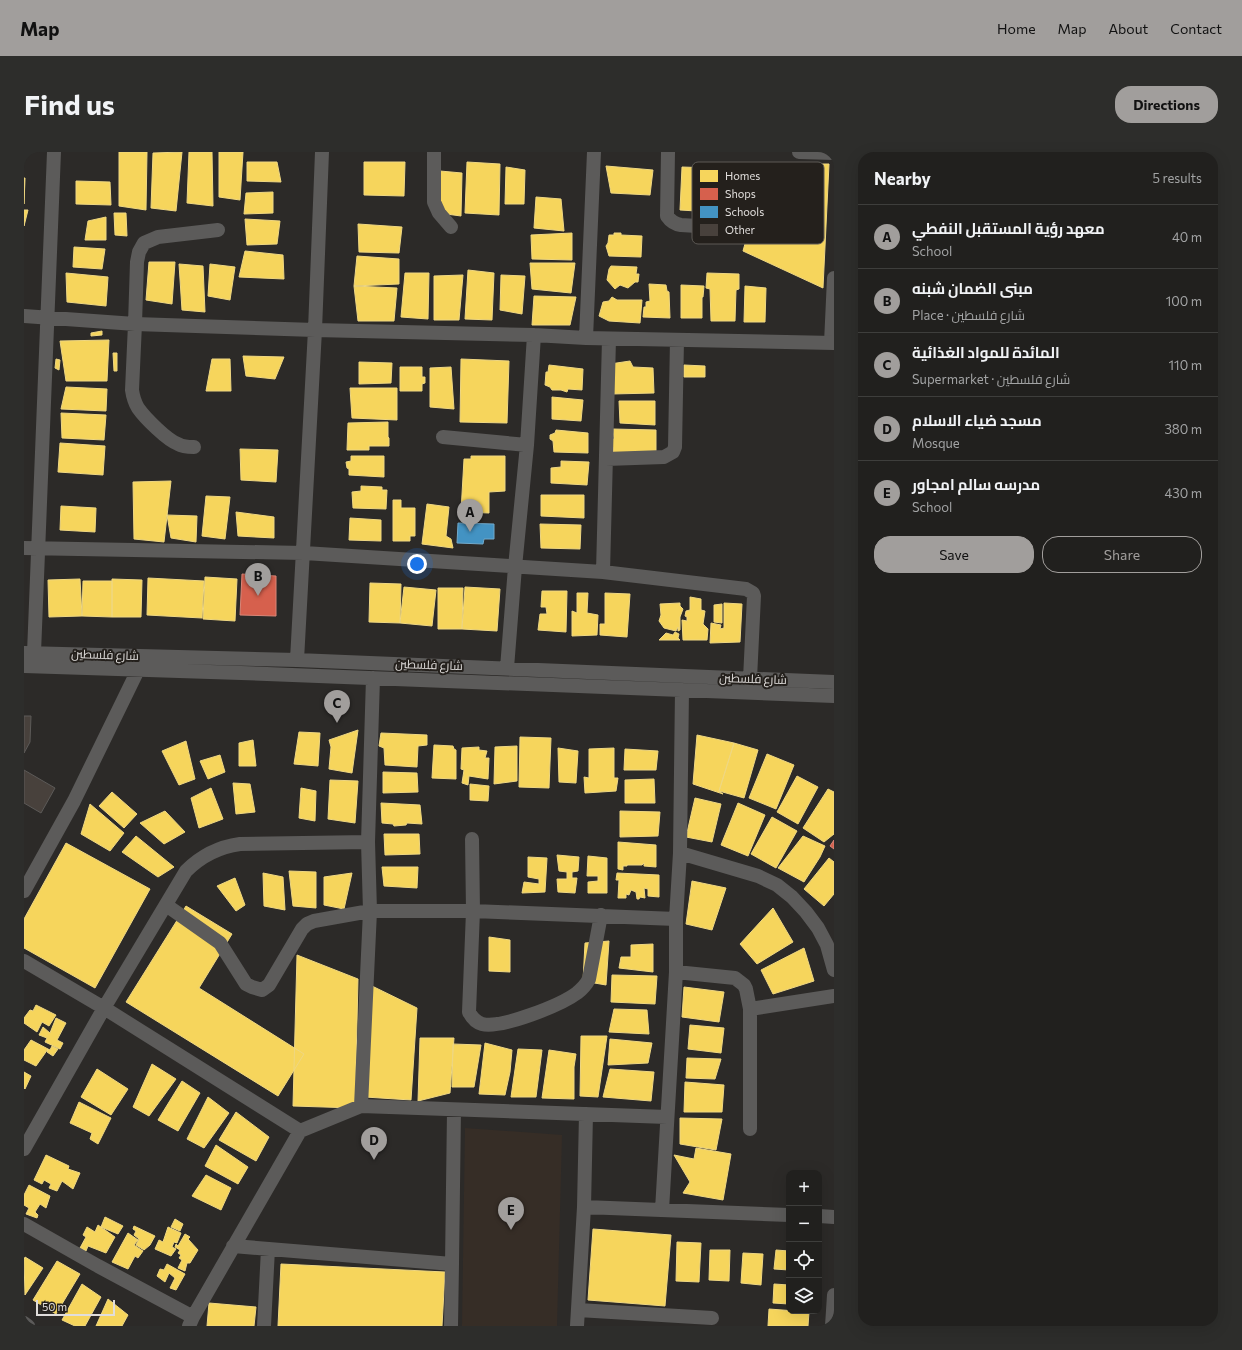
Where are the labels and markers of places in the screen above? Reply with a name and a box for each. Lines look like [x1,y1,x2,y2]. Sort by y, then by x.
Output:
pin: A [457,499,483,532]
pin: B [245,563,271,596]
pin: C [324,690,350,723]
pin: D [361,1127,387,1160]
pin: E [498,1197,524,1230]

